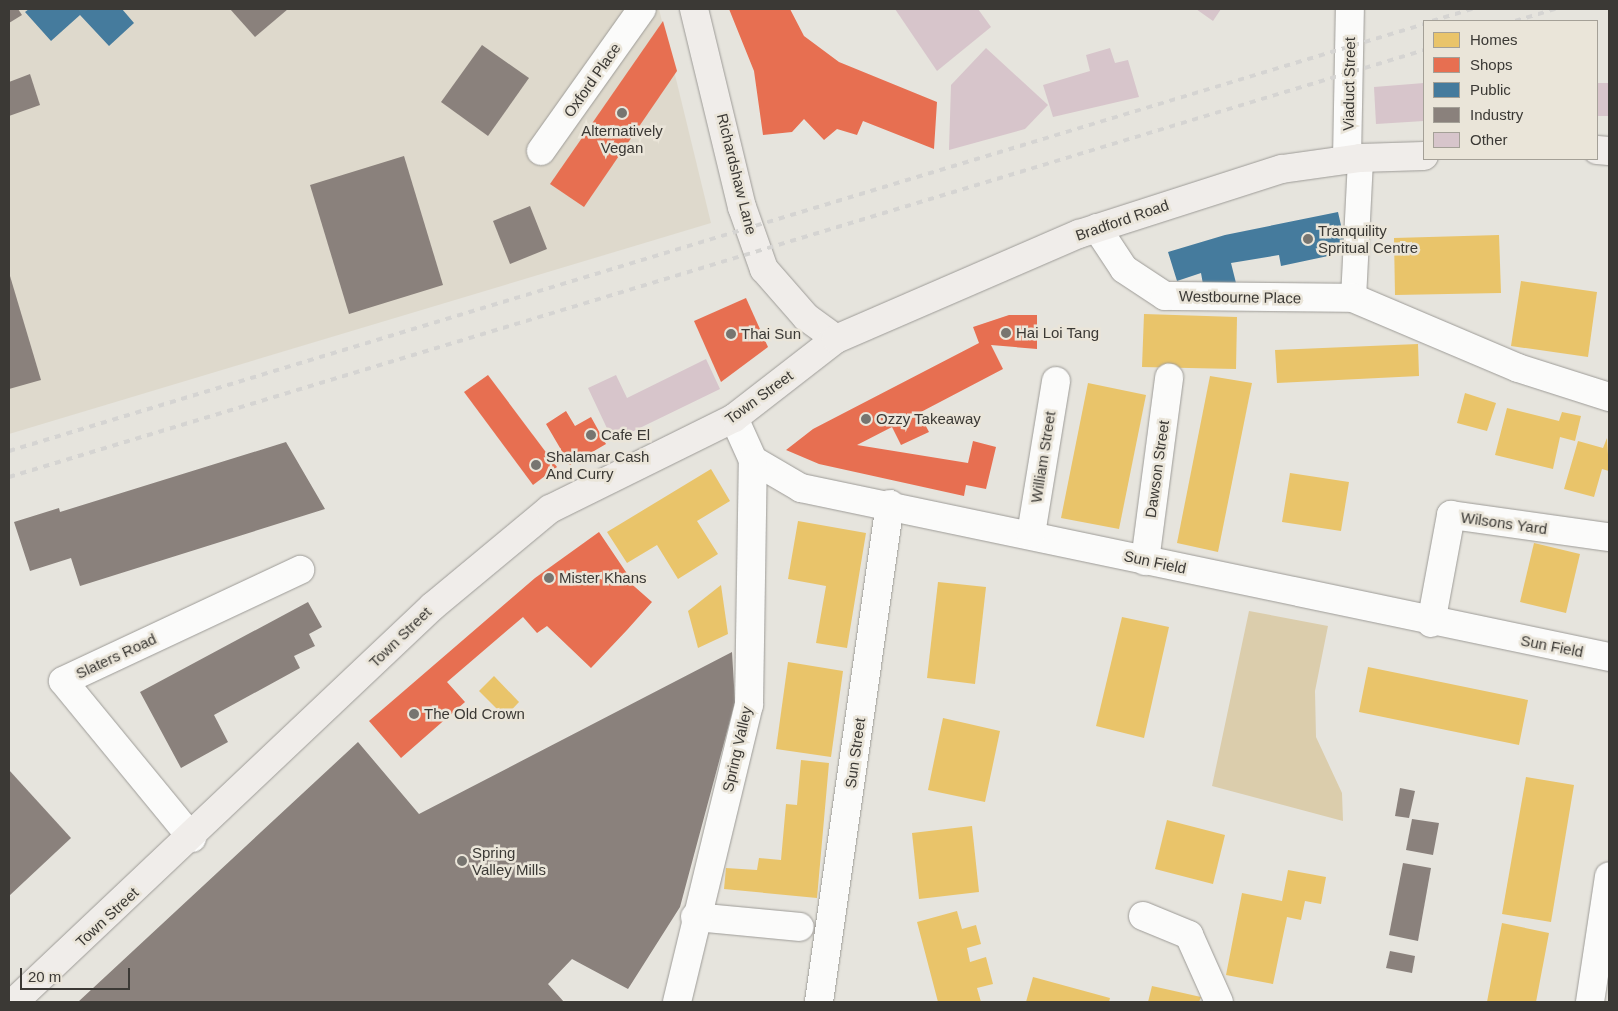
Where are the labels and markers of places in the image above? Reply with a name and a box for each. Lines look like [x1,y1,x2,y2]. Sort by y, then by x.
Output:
marker: Alternatively Vegan [616,107,628,119]
place label: Alternatively Vegan [581,121,663,156]
place label: Tranquility Spritual Centre [1318,221,1418,256]
marker: Tranquility Spritual Centre [1302,233,1314,245]
place label: Hai Loi Tang [1016,324,1099,342]
place label: Thai Sun [741,325,801,343]
marker: Hai Loi Tang [1000,327,1012,339]
marker: Thai Sun [725,328,737,340]
place label: Ozzy Takeaway [876,410,981,428]
marker: Ozzy Takeaway [860,413,872,425]
place label: Cafe El [601,426,650,444]
marker: Cafe El [585,429,597,441]
place label: Shalamar Cash And Curry [546,447,649,482]
marker: Shalamar Cash And Curry [530,459,542,471]
place label: Mister Khans [559,569,647,587]
marker: Mister Khans [543,572,555,584]
place label: The Old Crown [424,705,525,723]
marker: The Old Crown [408,708,420,720]
place label: Spring Valley Mills [472,843,546,878]
marker: Spring Valley Mills [456,855,468,867]

